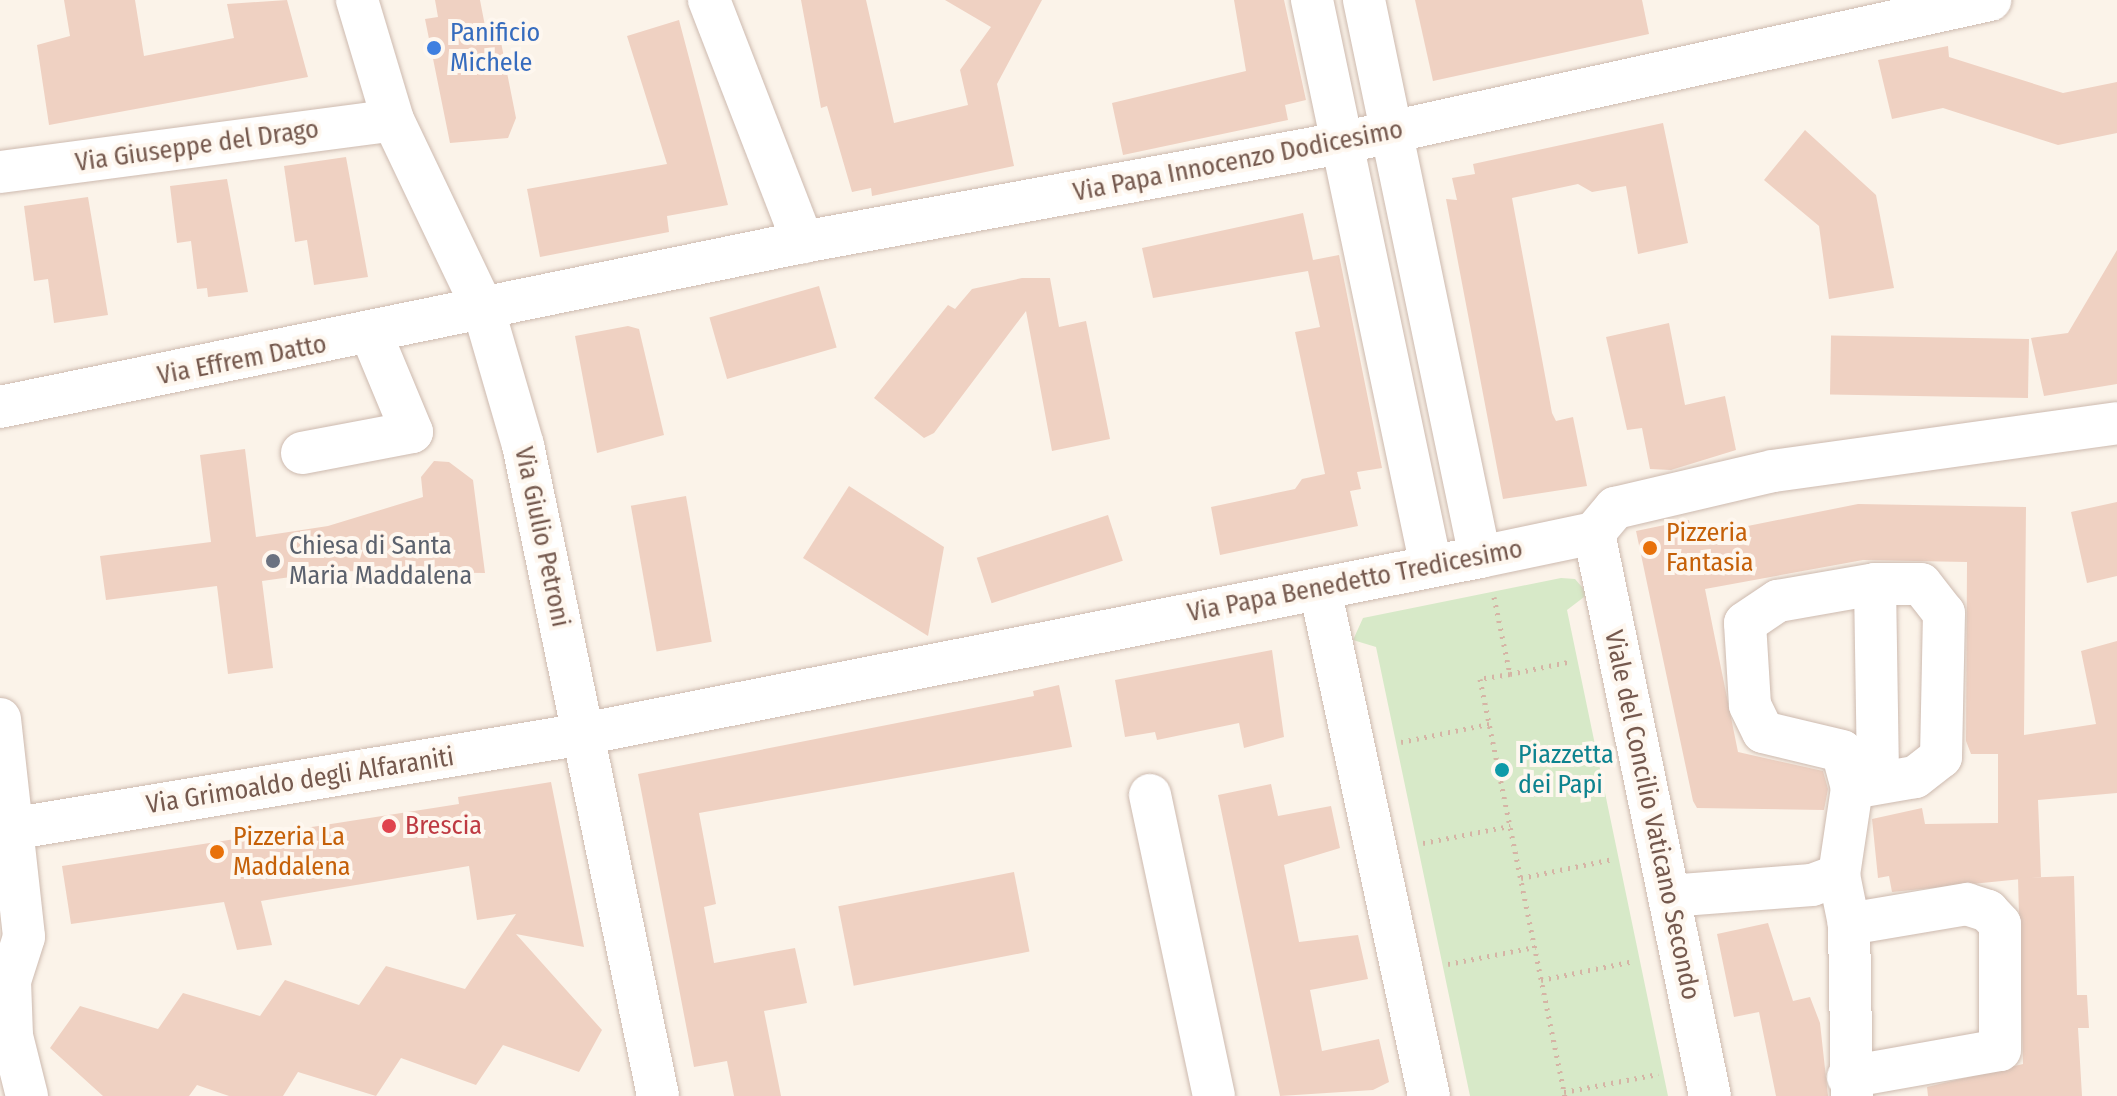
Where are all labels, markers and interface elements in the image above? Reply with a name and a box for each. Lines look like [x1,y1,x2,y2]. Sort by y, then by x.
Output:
place label: Panificio Michele [450,17,540,78]
marker: Panificio Michele [425,39,443,57]
street label: Via Giuseppe del Drago [73,113,321,179]
street label: Via Papa Innocenzo Dodicesimo [1071,114,1405,208]
street label: Via Effrem Datto [155,328,329,392]
street label: Via Giulio Petroni [508,444,576,630]
place label: Pizzeria Fantasia [1666,517,1754,578]
place label: Chiesa di Santa Maria Maddalena [289,530,472,592]
street label: Via Papa Benedetto Tredicesimo [1185,533,1525,629]
marker: Pizzeria Fantasia [1641,539,1659,557]
marker: Chiesa di Santa Maria Maddalena [264,552,282,570]
street label: Viale del Concilio Vaticano Secondo [1598,627,1706,1003]
place label: Piazzetta dei Papi [1518,739,1614,800]
street label: Via Grimoaldo degli Alfaraniti [144,741,456,821]
marker: Piazzetta dei Papi [1493,761,1511,779]
place label: Brescia [405,810,482,842]
marker: Brescia [380,817,398,835]
place label: Pizzeria La Maddalena [233,821,351,882]
marker: Pizzeria La Maddalena [208,843,226,861]

